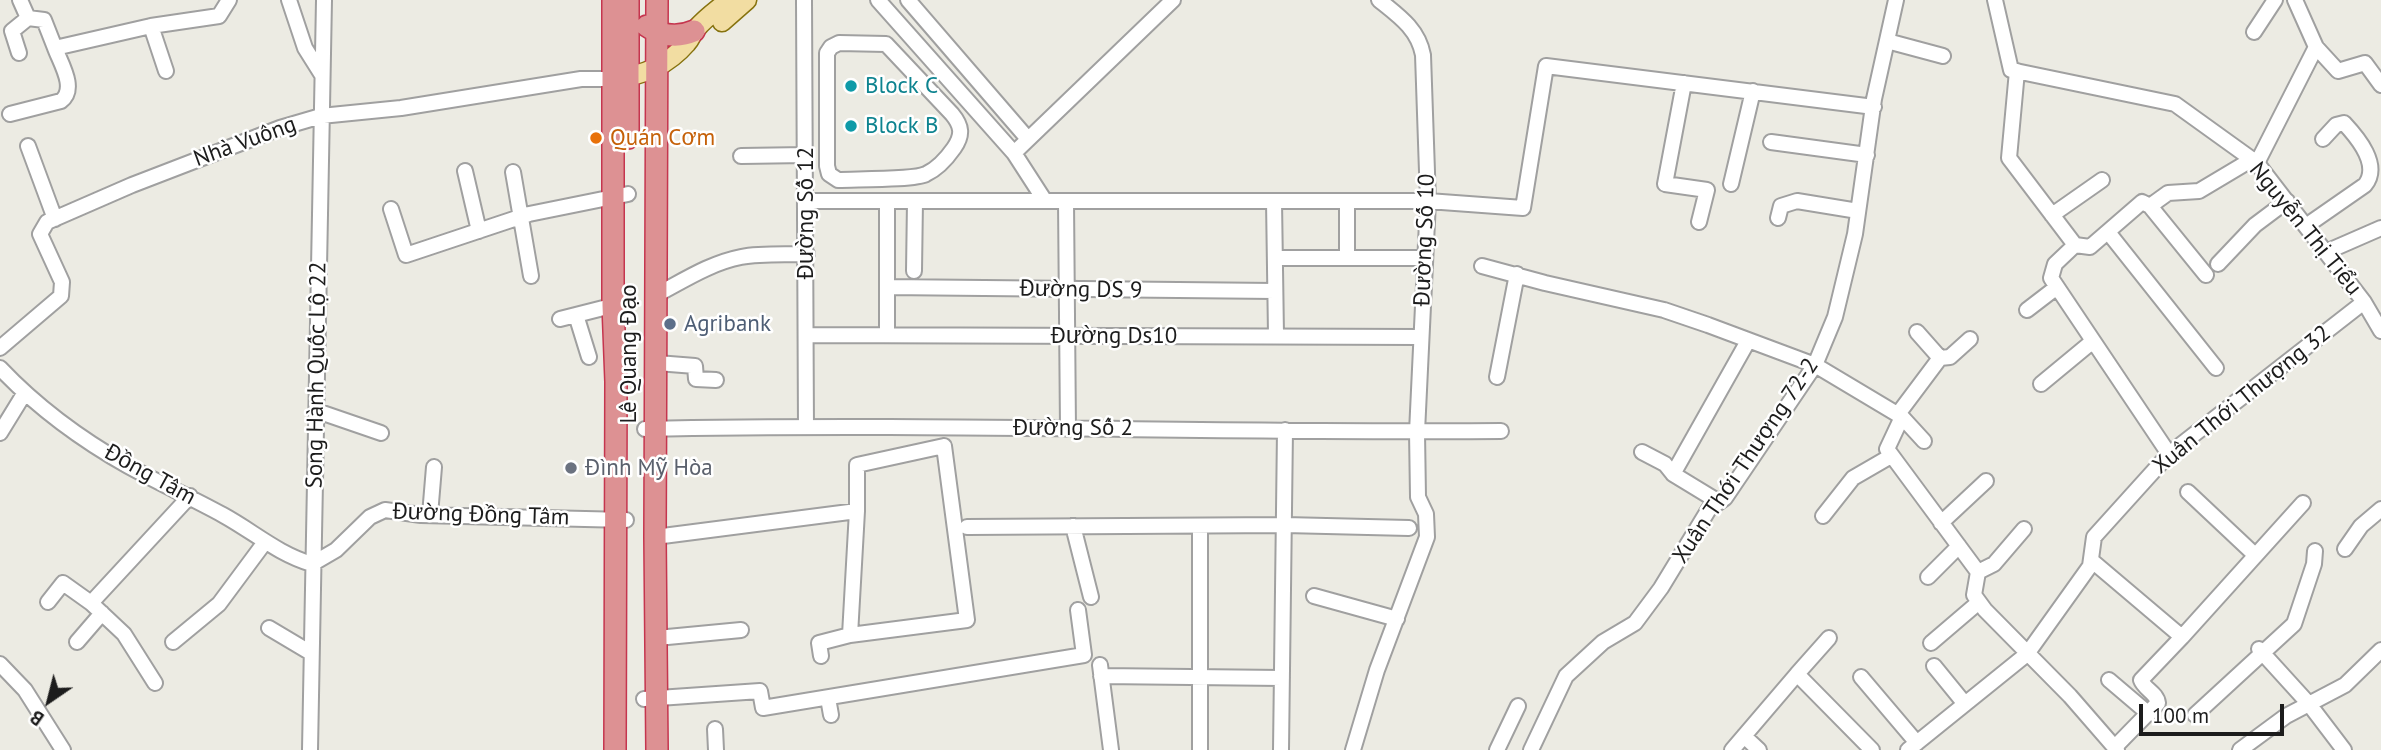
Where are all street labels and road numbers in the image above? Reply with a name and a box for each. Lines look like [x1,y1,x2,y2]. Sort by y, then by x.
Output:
street label: Nhà Vuông [190,111,300,173]
street label: Đường Số 12 [792,147,820,279]
street label: Nguyễn Thị Tiểu [2243,157,2367,301]
street label: Đường Số 10 [1409,173,1441,307]
street label: Song Hành Quốc Lộ 22 [301,261,333,489]
street label: Đường DS 9 [1019,275,1143,305]
street label: Lê Quang Đạo [615,284,643,424]
street label: Xuân Thới Thượng 32 [2148,320,2336,480]
street label: Đường Ds10 [1051,322,1177,350]
street label: Xuân Thới Thượng 72-2 [1667,353,1825,569]
street label: Đường Số 2 [1013,414,1133,442]
street label: Đồng Tâm [100,439,200,511]
street label: Đường Đồng Tâm [392,498,570,532]

